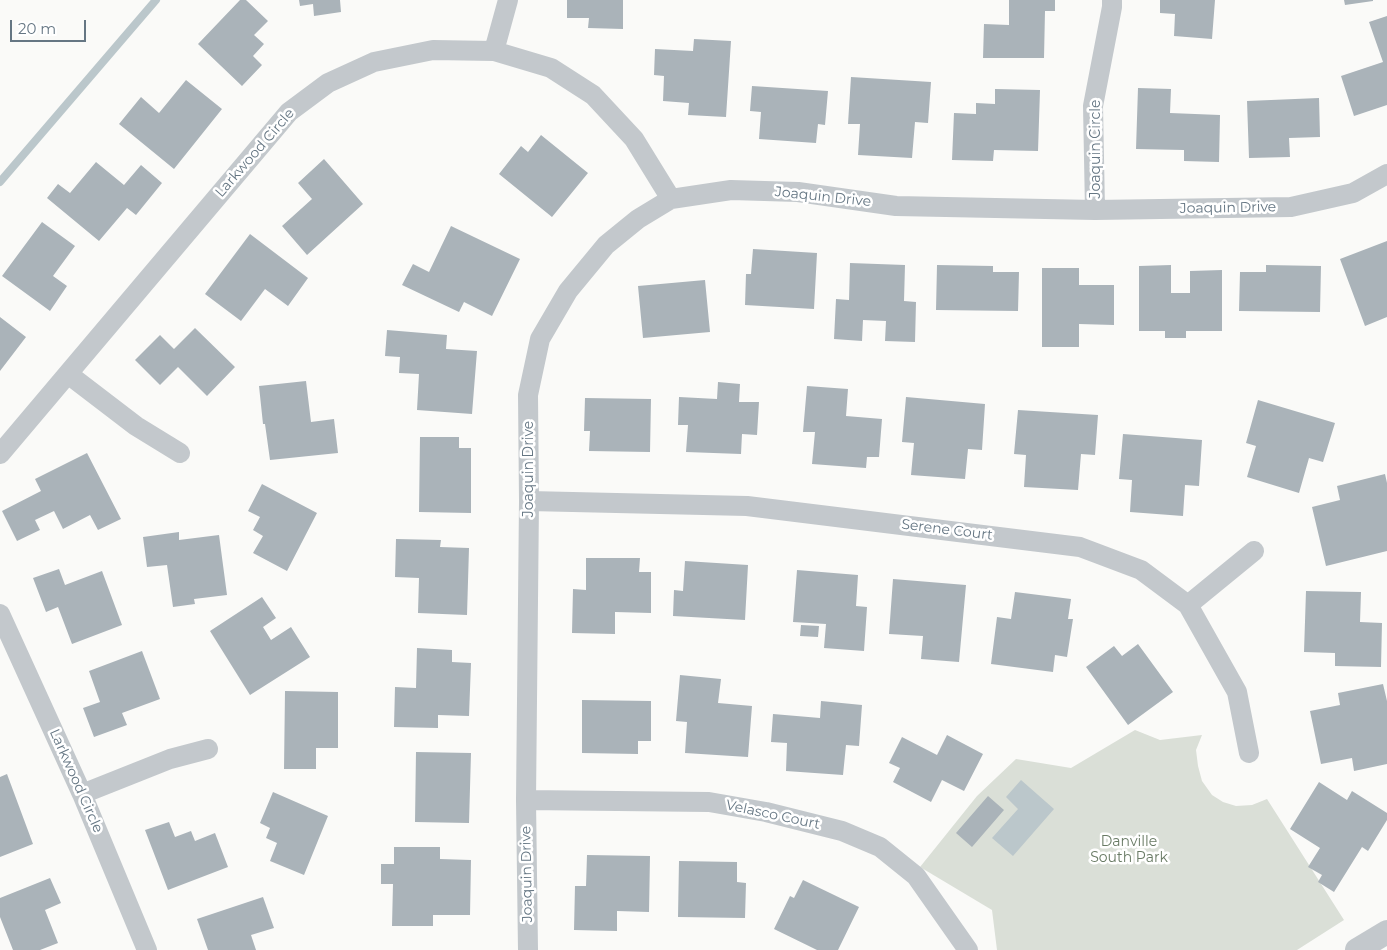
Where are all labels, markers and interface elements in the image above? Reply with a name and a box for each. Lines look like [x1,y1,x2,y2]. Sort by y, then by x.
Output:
scale bar [12,10,89,42]
text: 20 m [18,19,56,38]
street label: Joaquin Circle [1088,100,1104,198]
street label: Larkwood Circle [212,105,298,201]
street label: Joaquin Drive [774,184,872,210]
street label: Joaquin Drive [1180,199,1276,217]
street label: Joaquin Drive [521,421,537,517]
street label: Serene Court [900,516,994,544]
street label: Larkwood Circle [46,726,106,836]
street label: Velasco Court [724,797,822,833]
street label: Joaquin Drive [518,826,536,922]
park label: Danville South Park [1090,834,1168,866]

